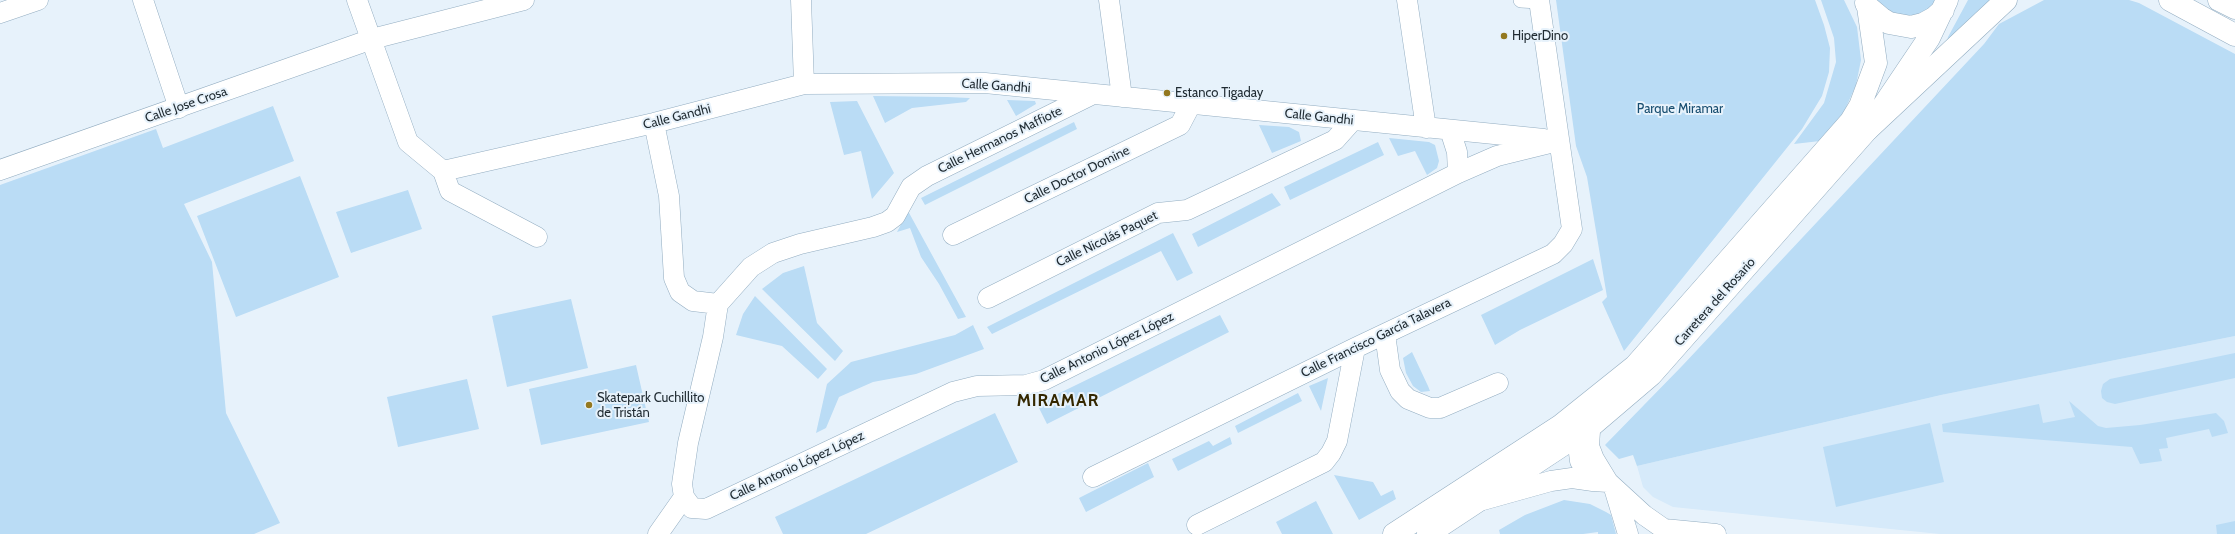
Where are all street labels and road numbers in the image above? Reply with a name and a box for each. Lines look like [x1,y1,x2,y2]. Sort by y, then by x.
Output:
street label: Calle Gandhi [961,76,1031,96]
street label: Calle Jose Crosa [143,84,229,126]
street label: Calle Gandhi [642,101,712,133]
street label: Calle Hermanos Maffiote [935,103,1065,177]
street label: Calle Gandhi [1284,106,1354,128]
street label: Calle Doctor Domine [1022,143,1132,207]
street label: Calle Nicolás Paquet [1054,208,1160,270]
street label: Carretera del Rosario [1671,255,1759,349]
street label: Calle Francisco García Talavera [1298,295,1454,381]
street label: Calle Antonio López López [1038,309,1176,387]
street label: Calle Antonio López López [727,428,867,504]

